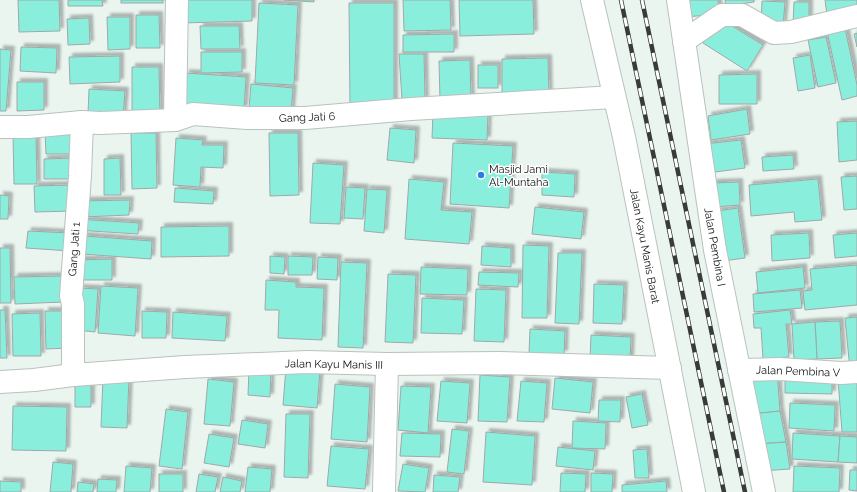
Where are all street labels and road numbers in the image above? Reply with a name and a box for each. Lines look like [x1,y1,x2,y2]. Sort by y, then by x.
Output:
street label: Gang Jati 6 [279,110,336,125]
street label: Jalan Kayu Manis Barat [627,187,662,305]
street label: Jalan Pembina I [701,207,728,288]
street label: Gang Jati 1 [66,221,83,277]
street label: Jalan Kayu Manis III [285,357,383,372]
street label: Jalan Pembina V [756,364,841,379]

